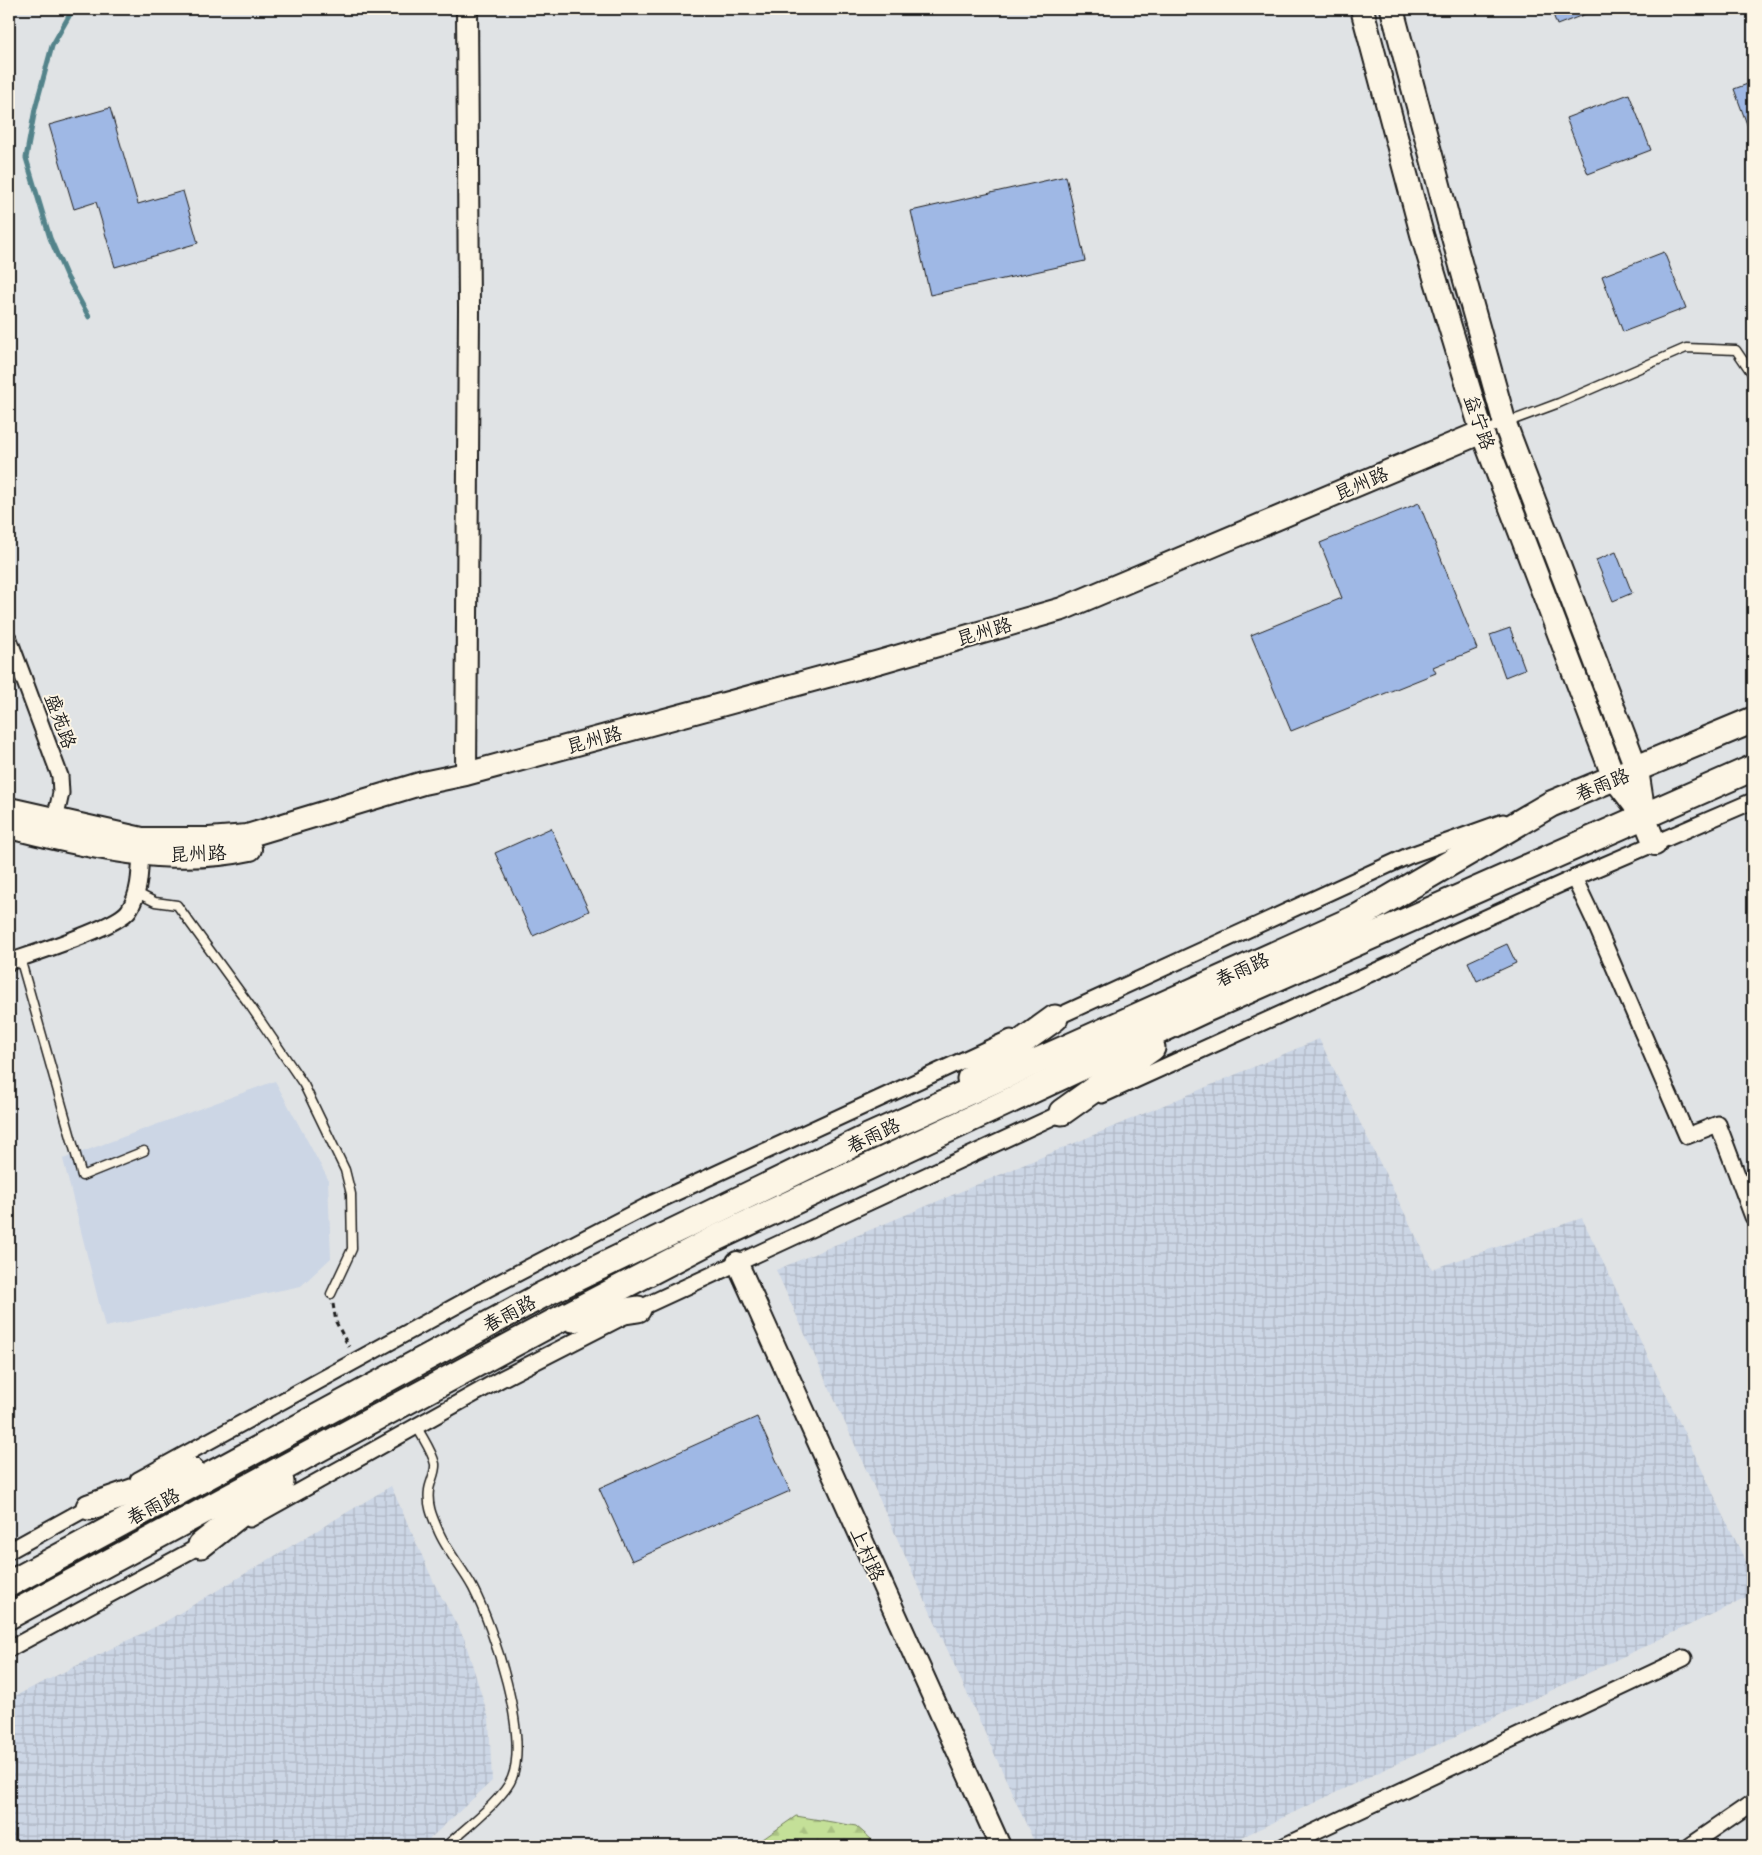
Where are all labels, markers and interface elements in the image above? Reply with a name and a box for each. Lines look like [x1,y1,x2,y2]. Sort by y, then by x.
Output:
street label: 益宁路 [1459,391,1500,453]
street label: 昆州路 [1330,462,1392,505]
street label: 昆州路 [954,613,1015,650]
street label: 盛苑路 [40,690,81,752]
street label: 昆州路 [564,721,625,758]
street label: 春雨路 [1571,763,1633,806]
street label: 昆州路 [169,841,227,866]
street label: 春雨路 [1211,947,1273,992]
street label: 春雨路 [843,1113,904,1158]
street label: 春雨路 [479,1290,540,1337]
street label: 春雨路 [123,1483,184,1530]
street label: 上村路 [845,1523,890,1585]

